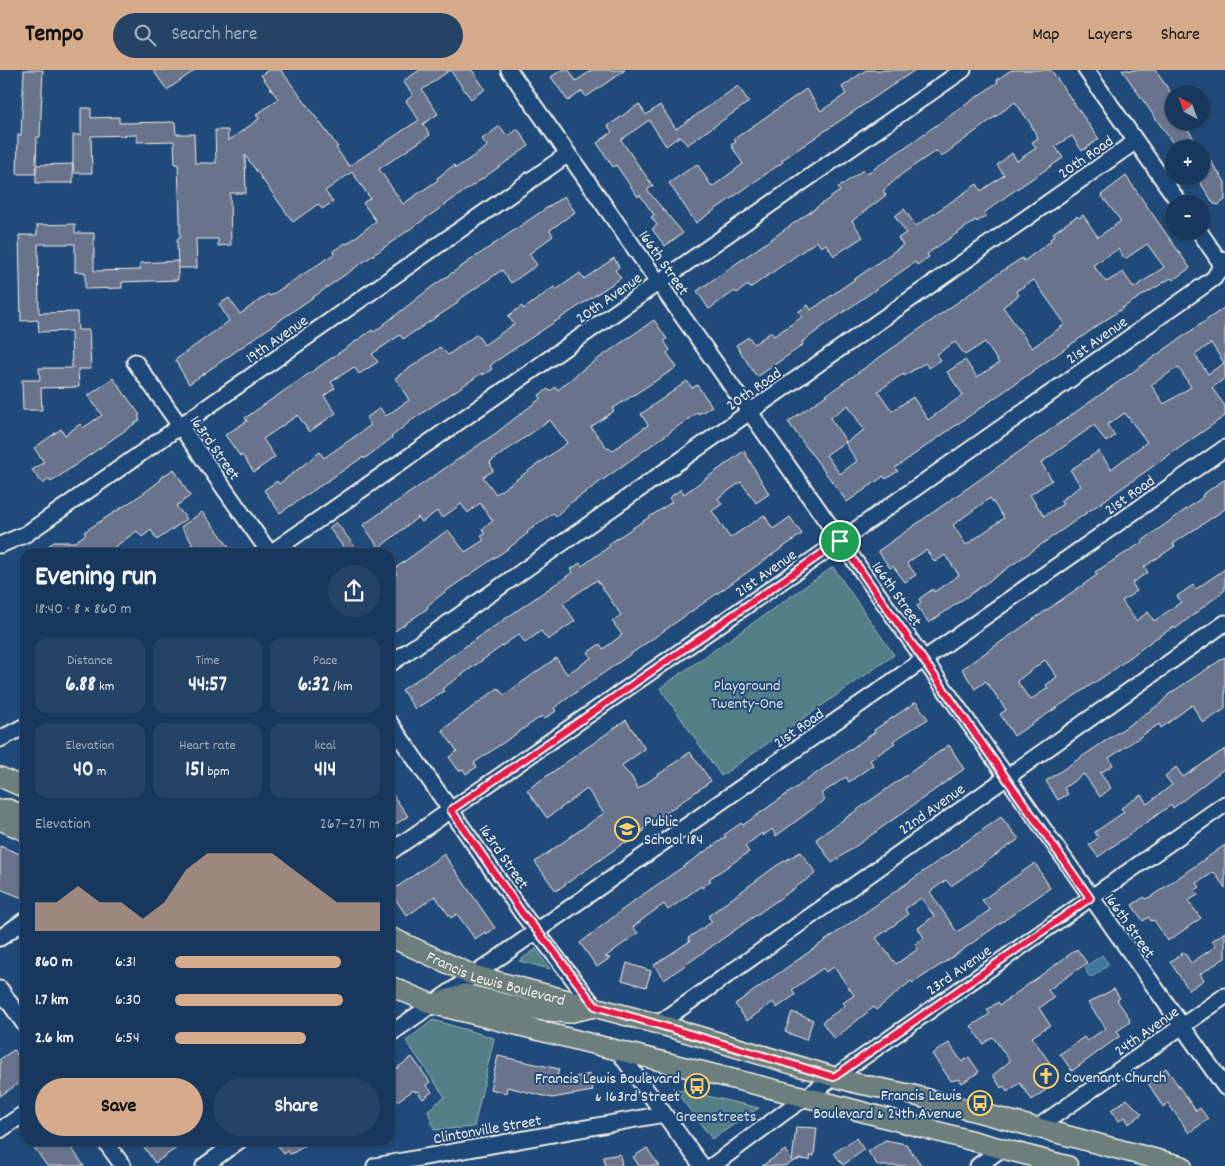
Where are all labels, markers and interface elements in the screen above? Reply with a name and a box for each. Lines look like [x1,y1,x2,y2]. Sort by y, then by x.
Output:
search box [113,13,463,58]
text: Tempo [25,18,83,52]
icon: search [131,21,159,49]
text: Search here [171,22,257,49]
text: Map [1032,23,1059,48]
text: Layers [1087,23,1133,48]
text: Share [1161,23,1200,48]
north arrow [1165,85,1210,130]
map controls [1165,85,1210,240]
street label: 20th Road [1054,131,1119,185]
button: + [1165,140,1210,185]
button: − [1165,195,1210,240]
street label: 166th Street [632,226,694,301]
street label: 20th Avenue [572,268,647,330]
street label: 19th Avenue [242,310,313,370]
street label: 21st Avenue [1062,311,1133,371]
street label: 20th Road [722,363,787,417]
street label: 163rd Street [183,411,245,486]
street label: 21st Road [1101,470,1160,522]
pin [819,520,861,562]
icon: arrive [826,527,854,555]
street label: 21st Avenue [731,544,802,604]
street label: 166th Street [865,557,927,632]
text: Evening run [35,559,157,599]
button: share [328,565,380,617]
text: 18:40 · 8 × 860 m [35,598,132,621]
text: Distance [67,651,113,671]
text: Time [196,651,219,671]
text: Pace [313,651,338,671]
text: 6.88 [65,671,96,701]
text: 44:57 [188,671,227,701]
text: 6:32 [298,671,330,701]
park label: Playground Twenty-One [711,675,783,716]
text: km [96,677,114,697]
text: /km [330,677,353,697]
street label: 21st Road [770,703,829,755]
text: Elevation [65,736,114,756]
text: Heart rate [179,736,236,756]
text: kcal [315,736,336,756]
text: 40 [73,756,94,786]
text: 151 [185,756,204,786]
text: 414 [314,756,336,786]
text: m [94,762,106,782]
text: bpm [204,762,230,782]
street label: 22nd Avenue [895,779,970,841]
place label: Public School 184 [644,811,703,852]
text: Elevation [35,813,91,836]
text: 267–271 m [320,813,380,836]
school or university icon: Public School 184 [614,816,640,842]
street label: 163rd Street [472,820,534,895]
street label: 166th Street [1098,889,1160,964]
street label: 23rd Avenue [922,940,997,1002]
street label: Francis Lewis Boulevard [422,946,567,1013]
text: 860 m [35,951,73,974]
text: 6:31 [115,951,136,974]
text: 1.7 km [35,989,69,1012]
text: 6:30 [115,989,141,1012]
street label: 24th Avenue [1110,1001,1184,1063]
text: 2.6 km [35,1027,74,1050]
text: 6:54 [115,1027,140,1050]
church icon: Covenant Church [1033,1063,1059,1089]
place label: Covenant Church [1064,1067,1166,1090]
place label: Francis Lewis Boulevard & 163rd Street [535,1068,680,1109]
bus stop icon: Francis Lewis Boulevard & 163rd Street [684,1073,710,1099]
button: Save [35,1078,203,1136]
button: Share [213,1078,380,1136]
place label: Francis Lewis Boulevard & 24th Avenue [813,1085,962,1126]
bus stop icon: Francis Lewis Boulevard & 24th Avenue [967,1090,993,1116]
park label: Greenstreets [676,1106,757,1129]
street label: Clintonville Street [432,1110,543,1151]

